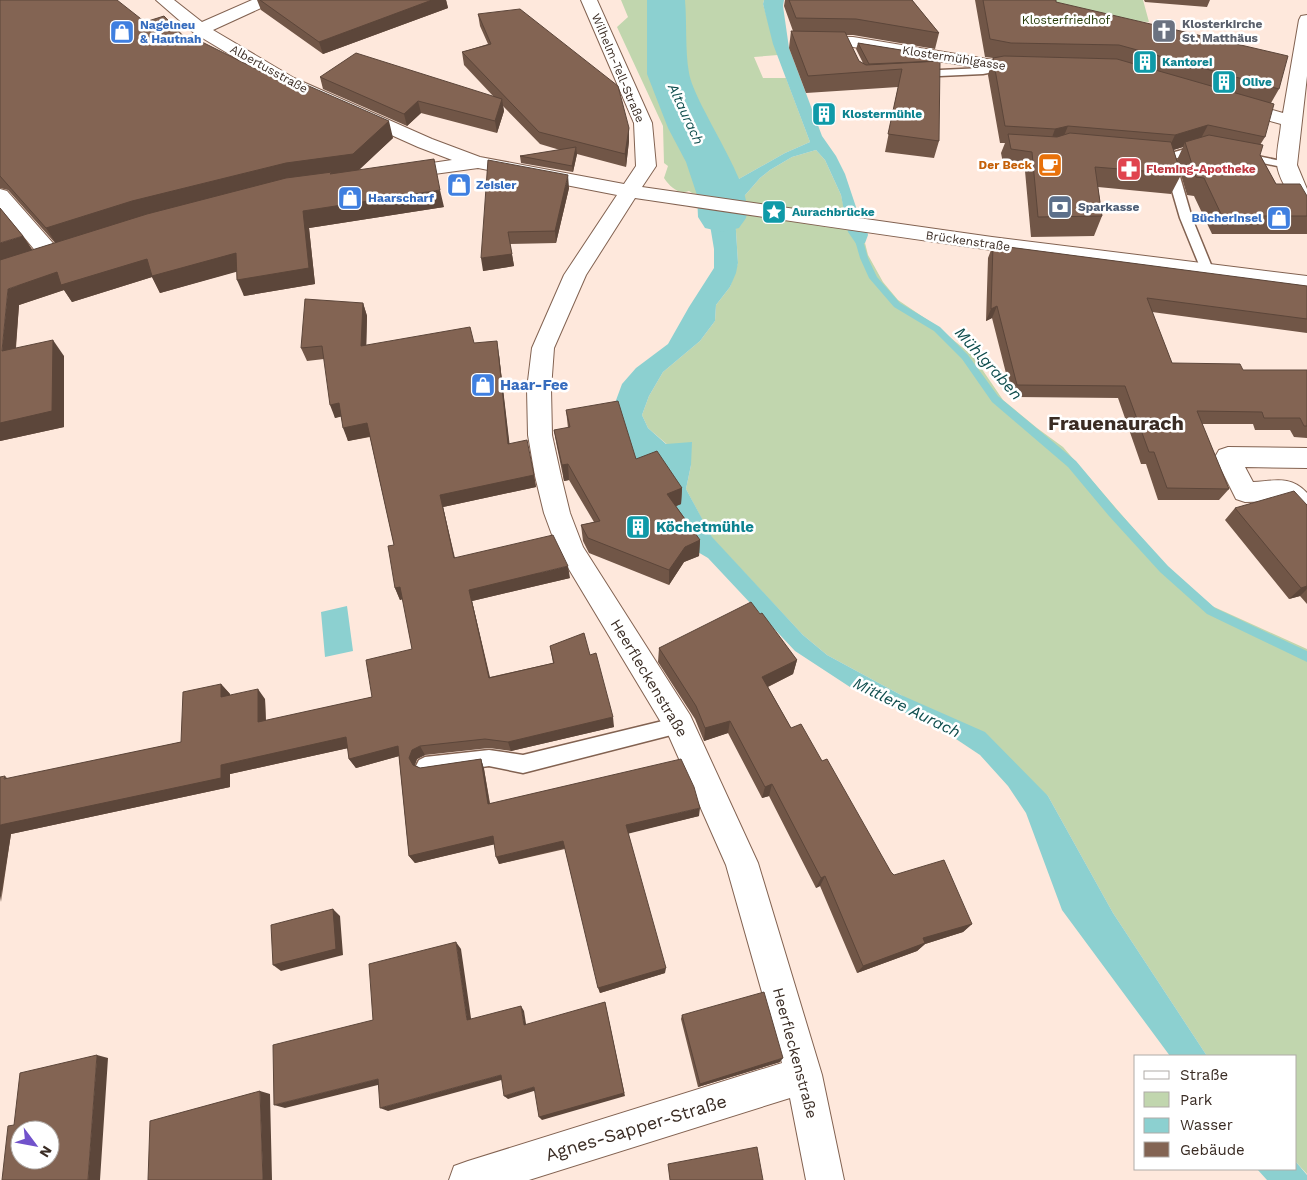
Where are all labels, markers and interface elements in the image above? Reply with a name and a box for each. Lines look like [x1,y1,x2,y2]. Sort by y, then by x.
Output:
street label: Wilhelm-Tell-Straße [589,11,647,125]
park label: Klosterfriedhof [1022,13,1110,27]
place label: Klosterkirche St. Matthäus [1182,17,1262,45]
place label: Nagelneu & Hautnah [140,18,202,46]
church icon: Klosterkirche St. Matthäus [1151,18,1177,44]
shop icon: Nagelneu & Hautnah [109,19,135,45]
street label: Albertusstraße [228,42,310,96]
street label: Klostermühlgasse [901,43,1007,73]
building icon: Kantorei [1132,49,1158,75]
place label: Kantorei [1162,55,1213,69]
building icon: Olive [1211,69,1237,95]
place label: Olive [1242,75,1272,89]
water label: Altaurach [665,80,707,147]
building icon: Klostermühle [811,101,837,127]
place label: Klostermühle [842,107,922,121]
cafe icon: Der Beck [1037,152,1063,178]
pharmacy icon: Fleming-Apotheke [1116,156,1142,182]
place label: Der Beck [979,158,1033,172]
place label: Fleming-Apotheke [1146,162,1256,176]
shop icon: Zeisler [446,172,472,198]
place label: Zeisler [476,178,517,192]
shop icon: Haarscharf [337,185,363,211]
place label: Haarscharf [368,191,434,205]
bank icon: Sparkasse [1047,194,1073,220]
place icon: Aurachbrücke [761,199,787,225]
place label: Sparkasse [1078,200,1139,214]
place label: Aurachbrücke [792,205,875,219]
shop icon: BücherInsel [1266,205,1292,231]
place label: BücherInsel [1192,211,1262,225]
street label: Brückenstraße [925,228,1011,254]
water label: Mühlgraben [951,323,1026,404]
shop icon: Haar-Fee [470,372,496,398]
place label: Haar-Fee [500,376,569,394]
district label: Frauenaurach [1048,411,1184,435]
building icon: Köchetmühle [625,514,651,540]
place label: Köchetmühle [656,518,754,536]
street label: Heerfleckenstraße [607,616,691,740]
water label: Mittlere Aurach [850,673,963,742]
street label: Heerfleckenstraße [769,986,821,1120]
legend [1134,1055,1297,1170]
text: Straße [1180,1066,1228,1084]
street label: Agnes-Sapper-Straße [543,1090,729,1165]
text: Park [1180,1091,1213,1109]
text: Wasser [1180,1116,1233,1134]
north arrow [10,1120,60,1170]
text: Gebäude [1180,1141,1245,1159]
text: N [36,1143,56,1161]

